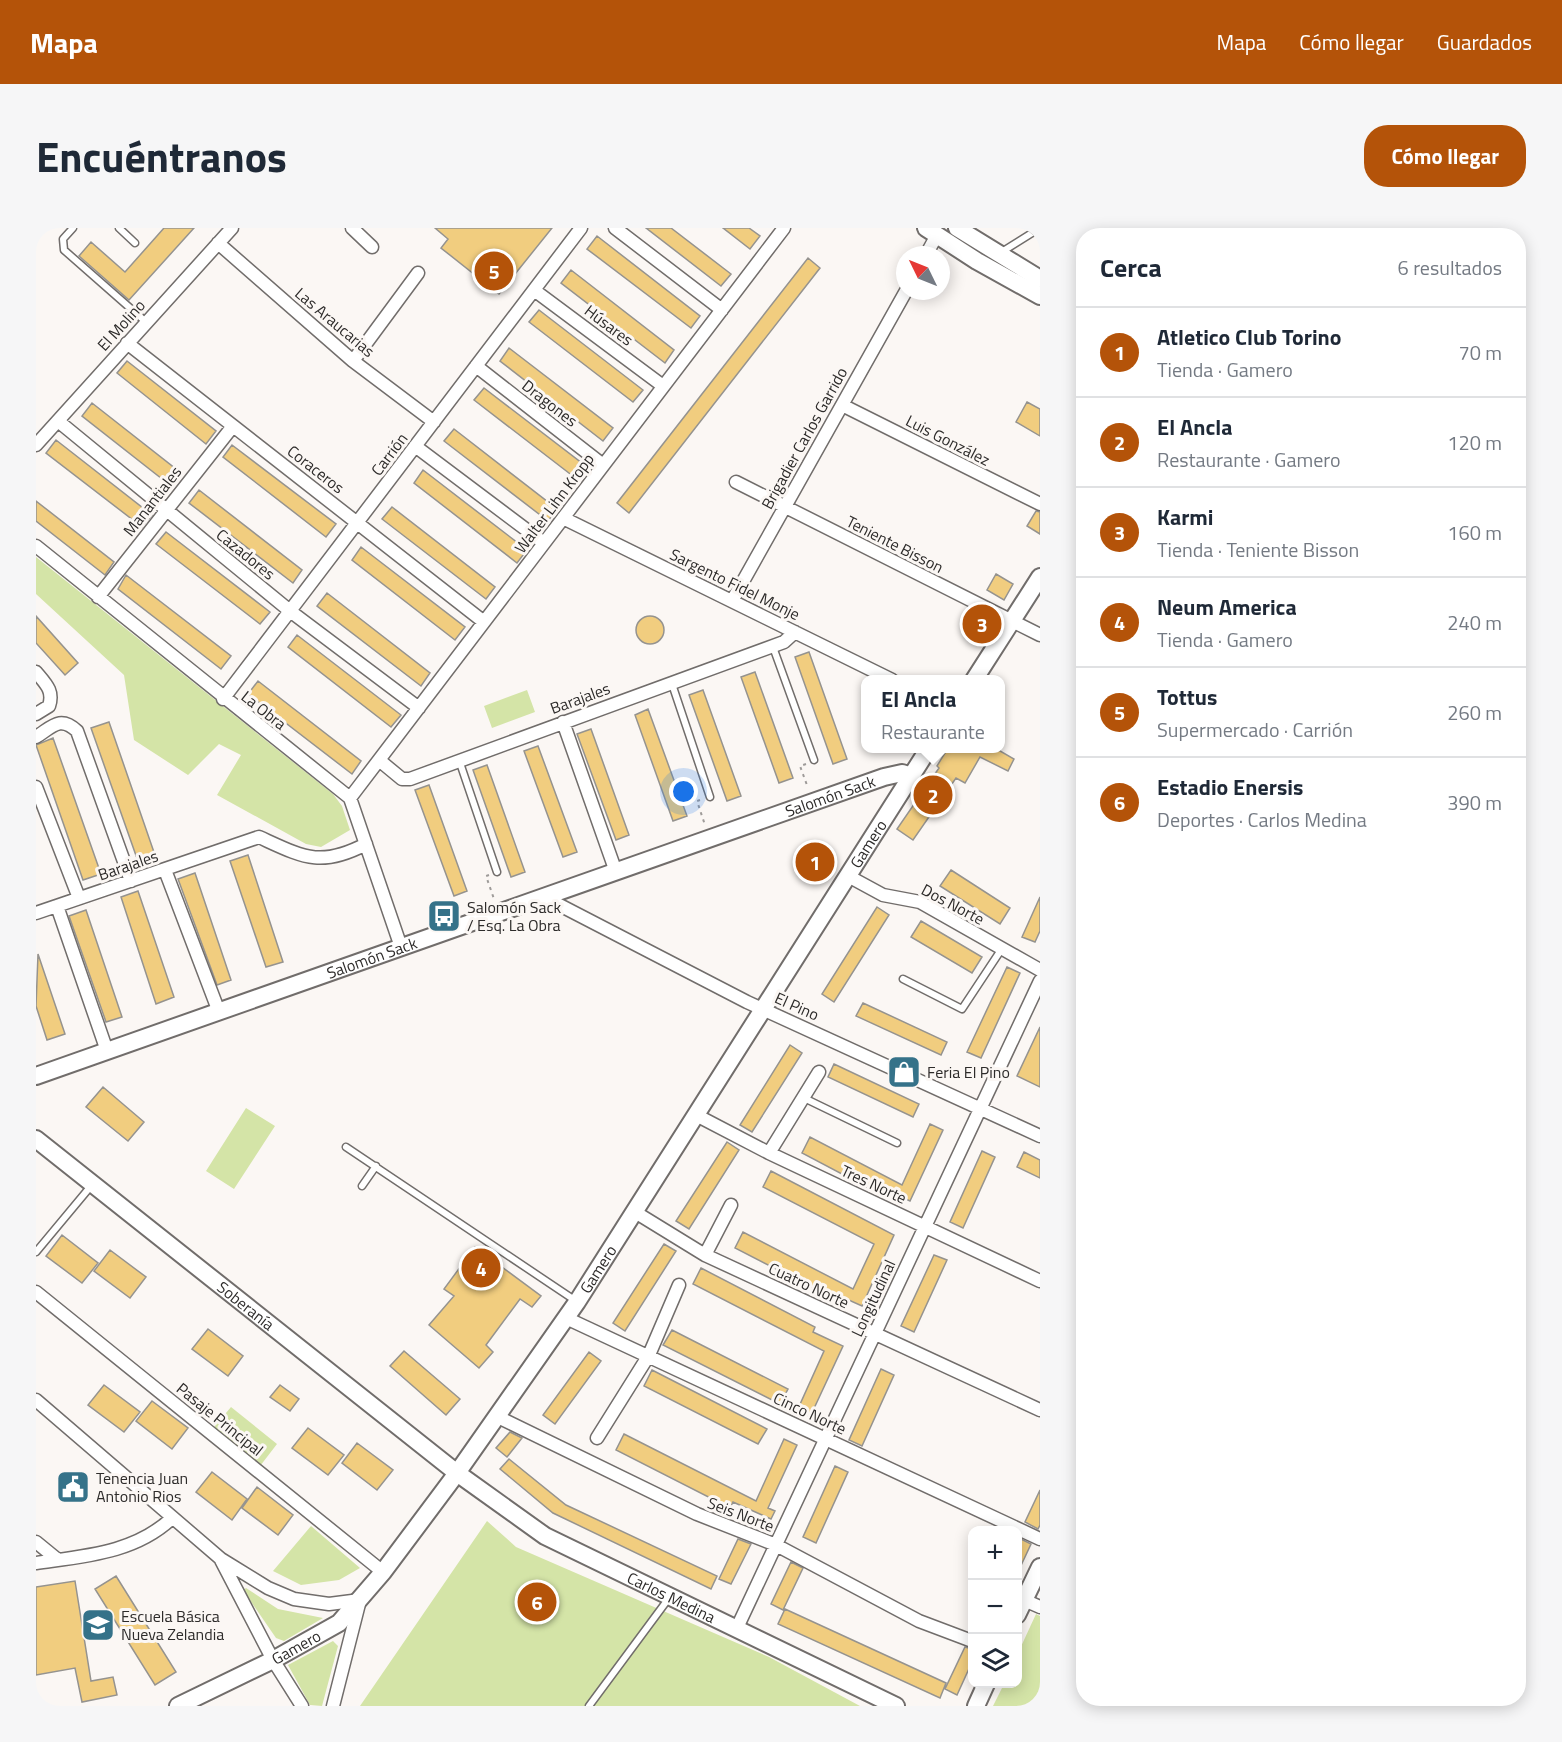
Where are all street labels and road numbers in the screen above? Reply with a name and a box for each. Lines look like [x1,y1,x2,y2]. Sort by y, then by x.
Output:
street label: Las Araucarias [290,281,380,363]
street label: El Molino [91,294,151,356]
street label: Húsares [580,299,638,351]
street label: Brigadier Carlos Garrido [755,363,853,513]
street label: Dragones [517,374,583,432]
street label: Luis González [902,408,994,472]
street label: Carrión [365,427,413,481]
street label: Coraceros [282,439,350,499]
street label: Walter Lihn Kropp [508,448,600,558]
street label: Manantiales [117,461,187,541]
street label: Teniente Bisson [842,509,948,579]
street label: Cazadores [211,523,281,585]
street label: Sargento Fidel Monje [666,542,804,626]
street label: Barajales [547,676,613,720]
street label: La Obra [236,685,292,735]
street label: Salomón Sack [782,769,879,823]
street label: Gamero [844,815,893,873]
street label: Barajales [95,844,161,886]
street label: Dos Norte [917,877,989,931]
street label: Salomón Sack [323,931,420,985]
street label: El Pino [771,986,823,1026]
street label: Tres Norte [837,1158,911,1210]
street label: Gamero [573,1240,622,1298]
street label: Longitudinal [845,1255,901,1341]
street label: Cuatro Norte [765,1256,853,1314]
street label: Soberanía [212,1275,280,1336]
street label: Pasaje Principal [171,1376,269,1462]
street label: Cinco Norte [770,1386,850,1440]
street label: Seis Norte [704,1490,778,1538]
street label: Carlos Medina [623,1566,720,1629]
street label: Gamero [267,1624,325,1671]

